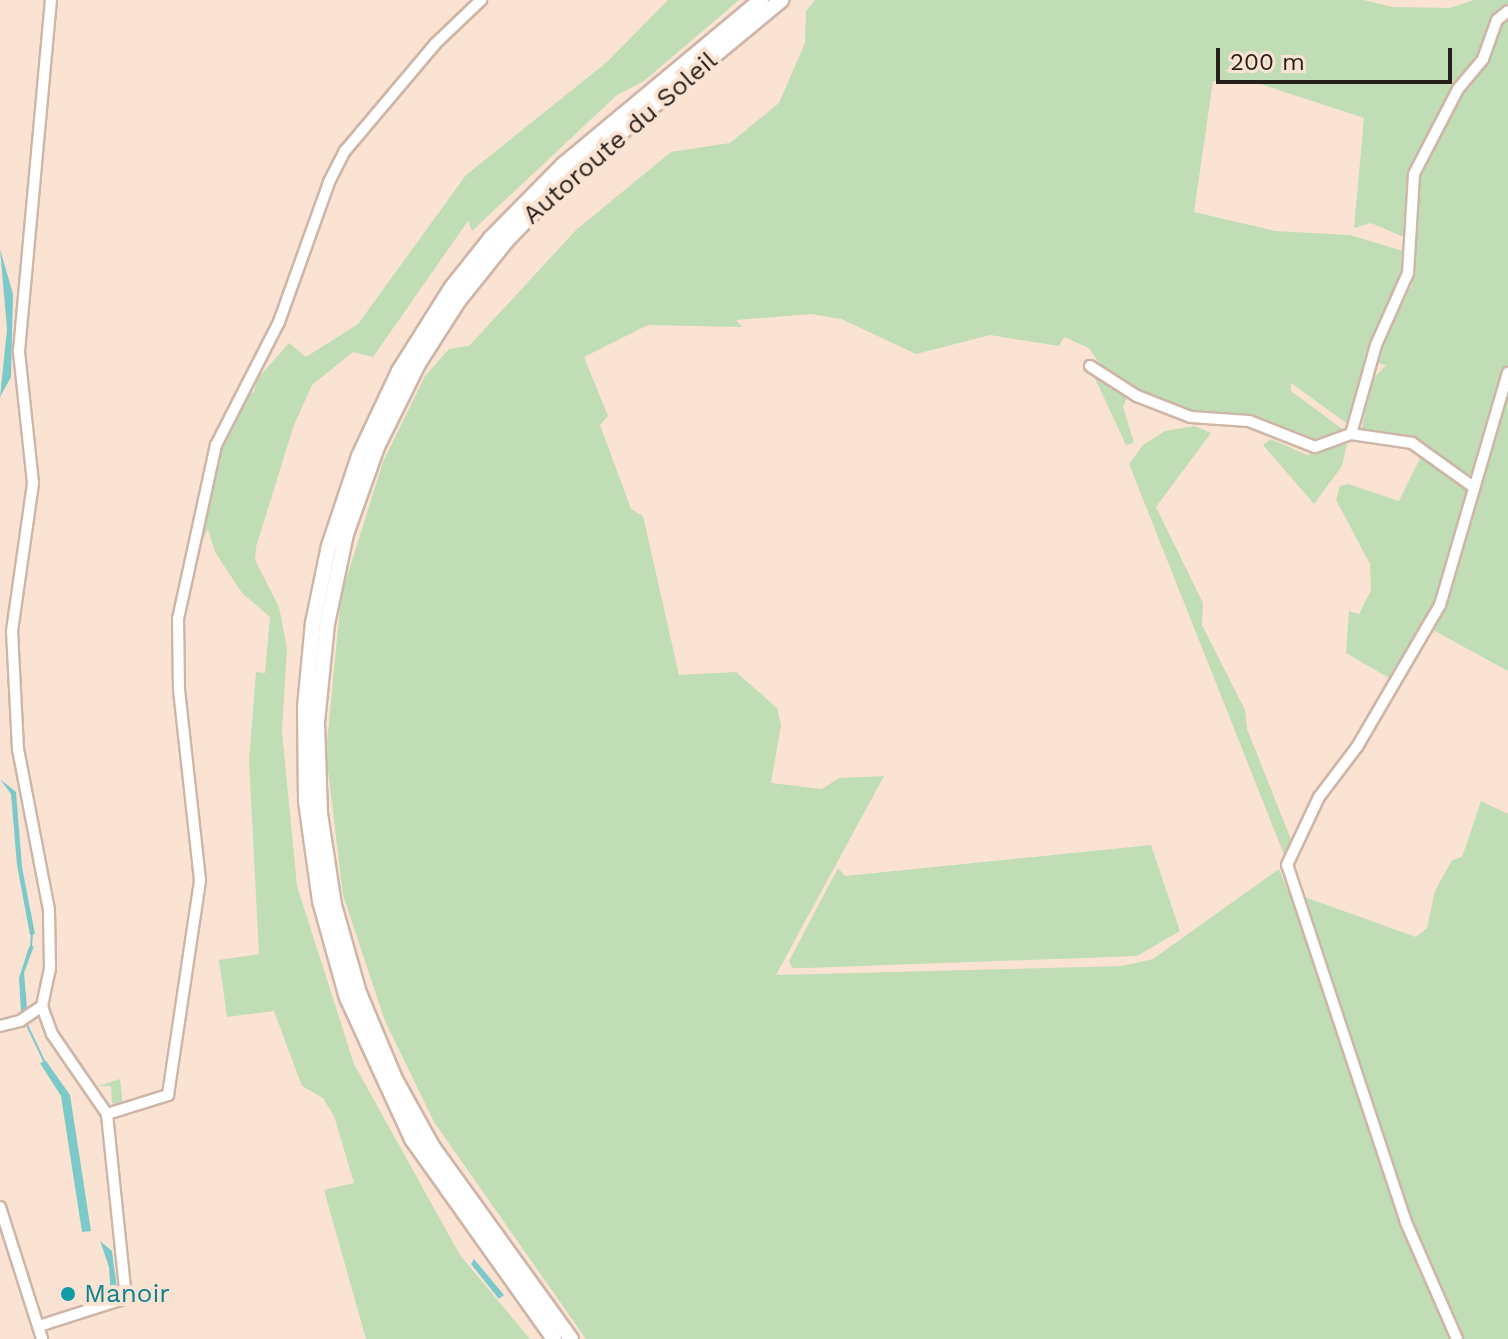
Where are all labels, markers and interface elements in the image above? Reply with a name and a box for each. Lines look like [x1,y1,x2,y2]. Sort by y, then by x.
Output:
scale bar [1220,32,1456,82]
street label: Autoroute du Soleil [516,45,724,231]
text: 200 m [1230,48,1305,76]
place label: Manoir [84,1278,170,1310]
marker: Manoir [59,1285,77,1303]

